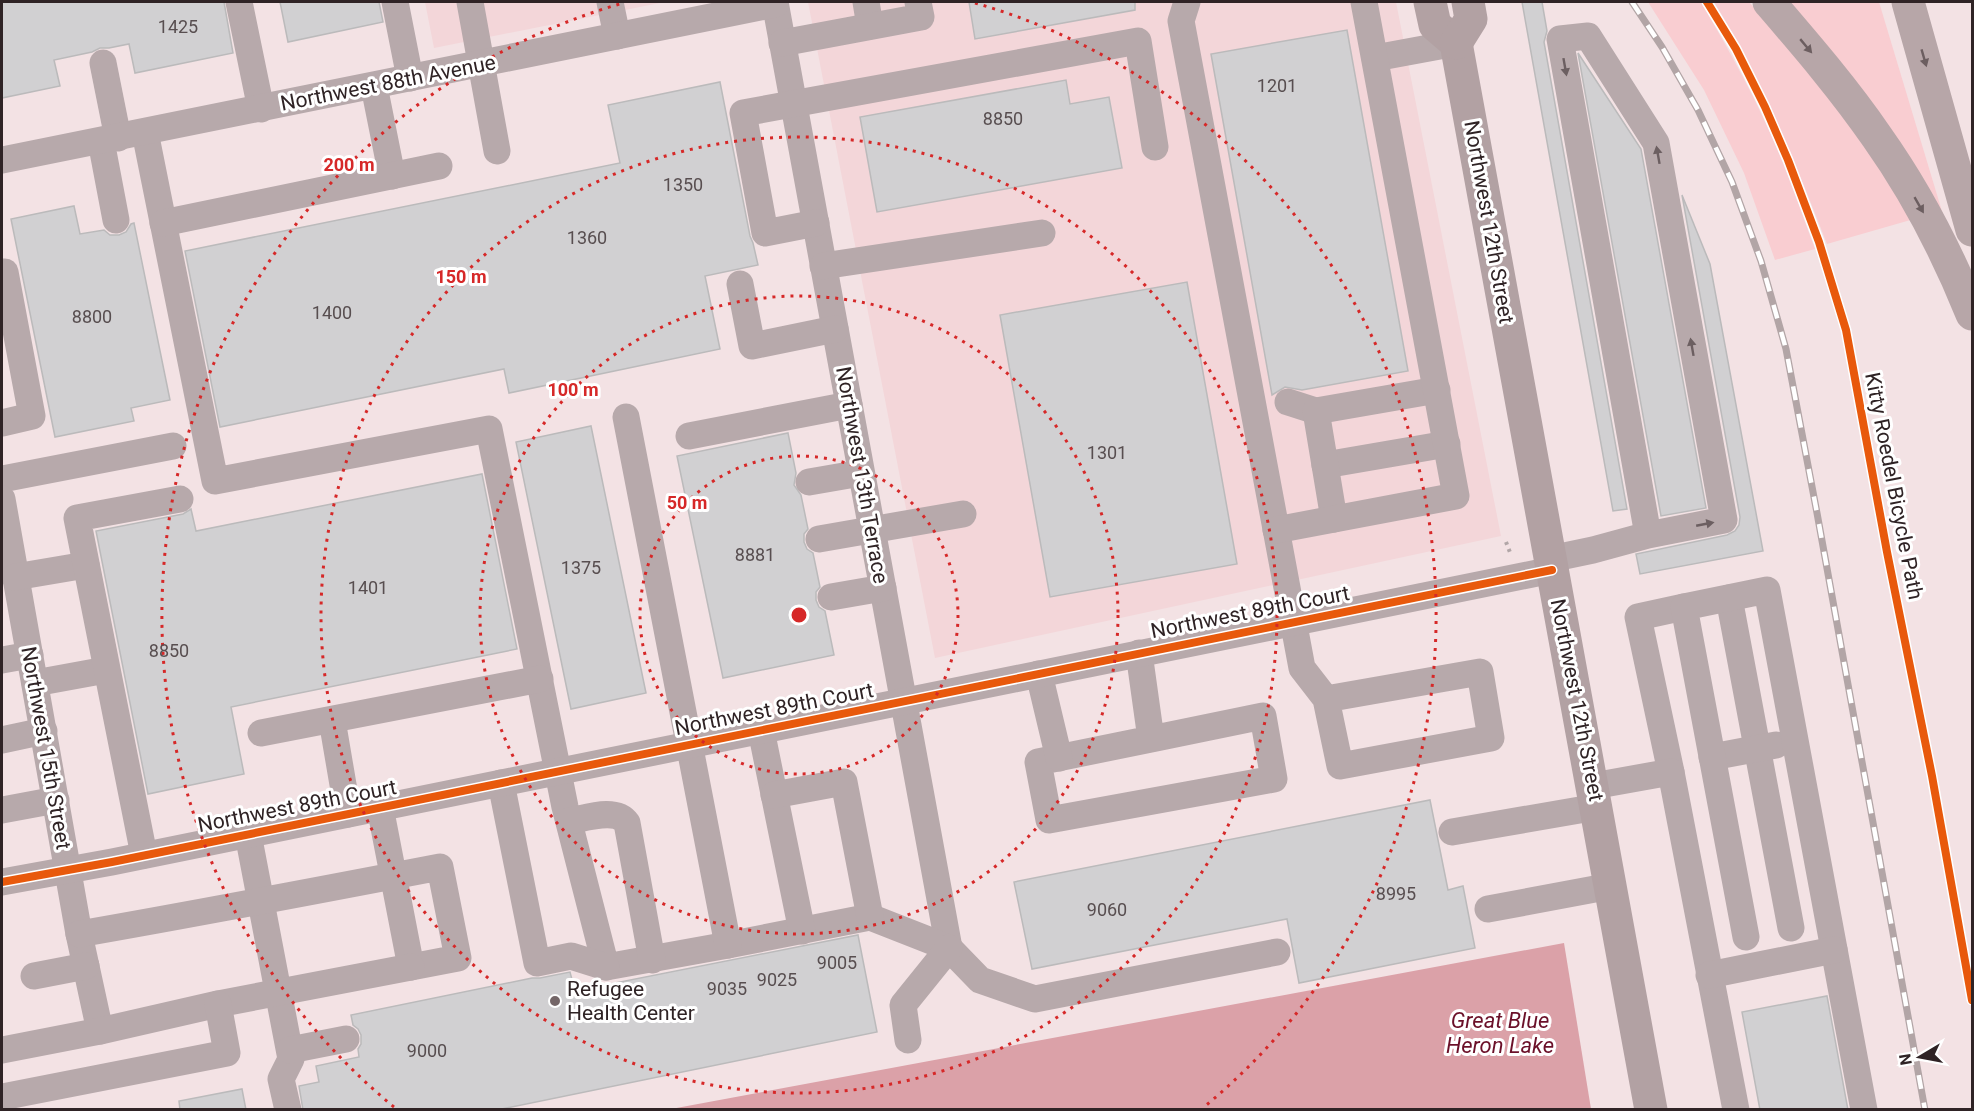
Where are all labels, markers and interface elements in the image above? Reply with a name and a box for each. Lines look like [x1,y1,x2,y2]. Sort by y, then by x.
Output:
house number: 1425 [158,16,198,37]
one-way arrow [1800,38,1813,54]
one-way arrow [1920,49,1929,67]
street label: Northwest 88th Avenue [278,50,498,116]
one-way arrow [1561,58,1570,77]
house number: 1201 [1257,75,1297,96]
house number: 8850 [983,108,1023,129]
street label: Northwest 12th Street [1459,119,1519,325]
one-way arrow [1653,145,1662,164]
text: 200 m [323,154,375,175]
house number: 1350 [663,174,703,195]
one-way arrow [1914,197,1924,214]
house number: 1360 [567,227,607,248]
text: 150 m [435,266,487,287]
house number: 1400 [312,302,352,323]
house number: 8800 [72,306,112,327]
one-way arrow [1688,337,1697,356]
street label: Northwest 13th Terrace [831,365,893,585]
street label: Kitty Roedel Bicycle Path [1860,370,1928,602]
text: 100 m [547,379,599,400]
house number: 1301 [1087,442,1127,463]
text: 50 m [667,492,707,513]
one-way arrow [1696,519,1715,528]
house number: 8881 [735,544,775,565]
house number: 1375 [561,557,601,578]
house number: 1401 [348,577,388,598]
street label: Northwest 89th Court [1149,581,1351,643]
street label: Northwest 12th Street [1546,597,1608,803]
centre of rings [789,605,809,625]
house number: 8850 [149,640,189,661]
street label: Northwest 15th Street [16,645,76,851]
street label: Northwest 89th Court [673,678,875,740]
street label: Northwest 89th Court [196,775,398,837]
house number: 8995 [1376,883,1416,904]
house number: 9060 [1087,899,1127,920]
house number: 9005 [817,952,857,973]
house number: 9025 [757,969,797,990]
place label: Refugee Health Center [567,977,695,1025]
house number: 9035 [707,978,747,999]
marker: Refugee Health Center [548,994,562,1008]
water label: Great Blue Heron Lake [1446,1008,1554,1058]
north arrow [1890,1027,1950,1087]
house number: 9000 [407,1040,447,1061]
text: N [1895,1052,1916,1067]

